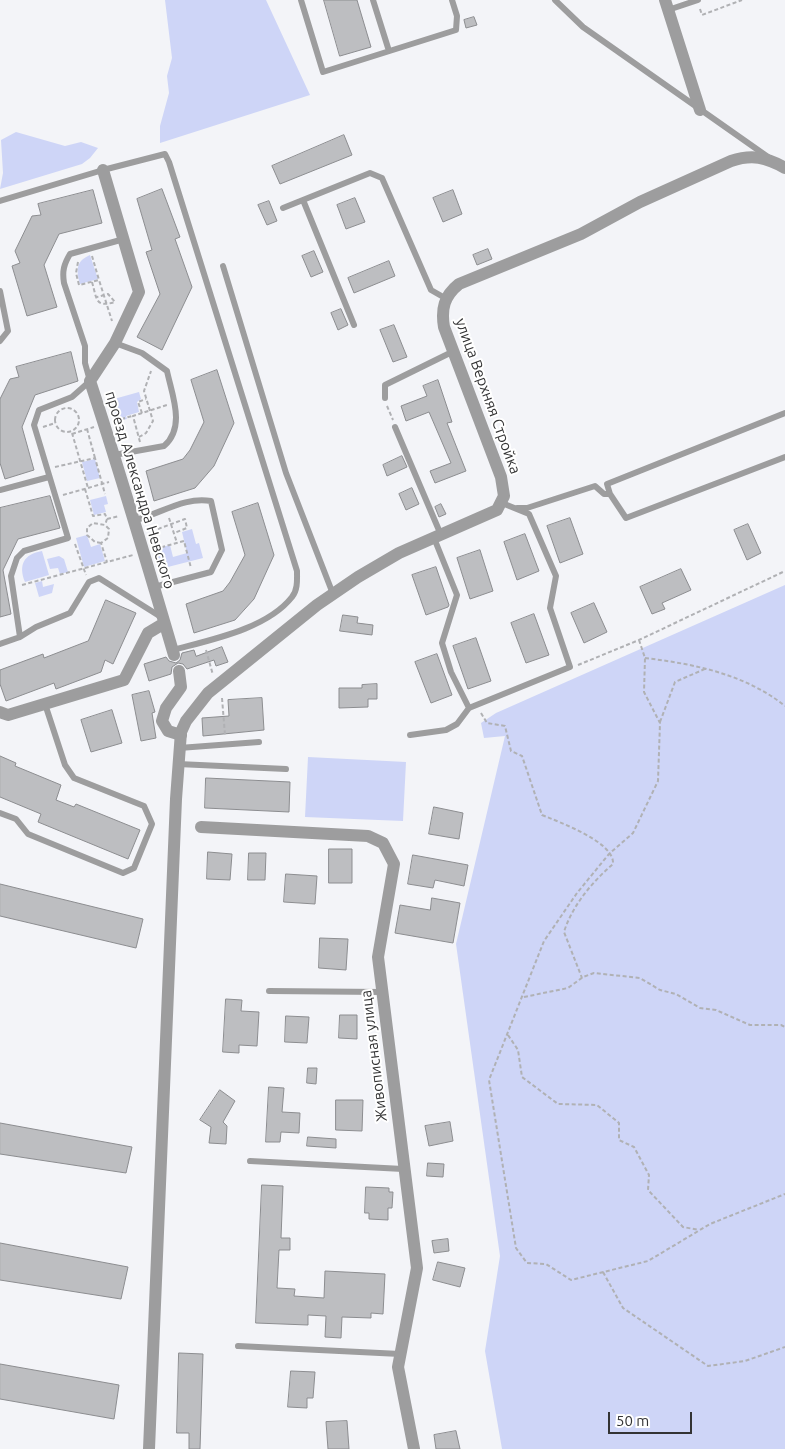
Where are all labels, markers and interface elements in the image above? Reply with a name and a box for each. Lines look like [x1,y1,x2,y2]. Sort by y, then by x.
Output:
street label: улица Верхняя Стройка [451,316,525,476]
street label: проезд Александра Невского [101,389,179,591]
street label: Живописная улица [357,989,391,1123]
scale bar [610,1402,694,1434]
text: 50 m [616,1412,649,1429]

